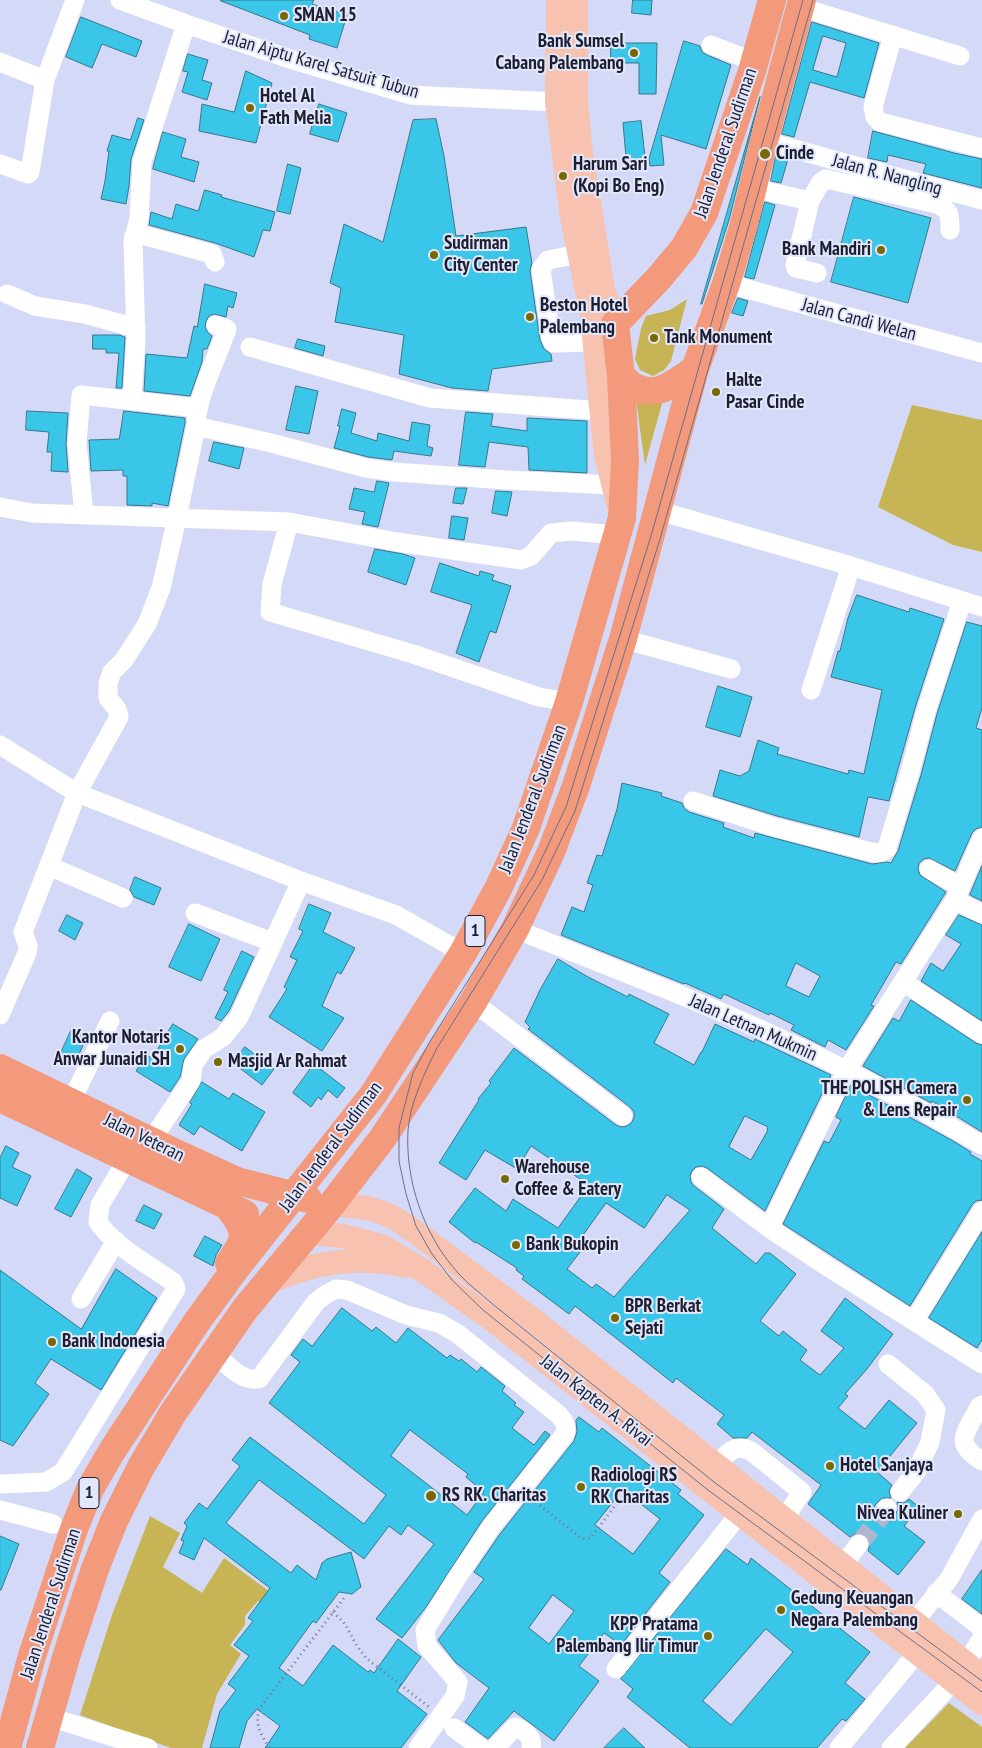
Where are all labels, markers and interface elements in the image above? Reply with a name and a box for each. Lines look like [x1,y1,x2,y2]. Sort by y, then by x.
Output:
place label: SMAN 15 [294,5,357,27]
marker: SMAN 15 [278,10,290,22]
street label: Jalan Aiptu Karel Satsuit Tubun [221,26,421,104]
place label: Bank Sumsel Cabang Palembang [495,31,624,75]
marker: Bank Sumsel Cabang Palembang [628,47,640,59]
street label: Jalan Jenderal Sudirman [690,65,762,221]
place label: Hotel Al Fath Melia [260,86,331,130]
marker: Hotel Al Fath Melia [244,102,256,114]
place label: Cinde [776,143,814,165]
marker: Cinde [758,147,772,161]
street label: Jalan R. Nangling [830,149,944,201]
place label: Harum Sari (Kopi Bo Eng) [573,154,665,198]
marker: Harum Sari (Kopi Bo Eng) [557,170,569,182]
place label: Sudirman City Center [444,233,518,277]
place label: Bank Mandiri [782,239,871,261]
marker: Bank Mandiri [875,244,887,256]
marker: Sudirman City Center [428,249,440,261]
street label: Jalan Candi Welan [799,294,919,346]
place label: Beston Hotel Palembang [540,295,627,339]
marker: Beston Hotel Palembang [524,311,536,323]
place label: Tank Monument [664,327,772,349]
marker: Tank Monument [648,332,660,344]
place label: Halte Pasar Cinde [726,370,805,414]
marker: Halte Pasar Cinde [710,386,722,398]
street label: Jalan Jenderal Sudirman [494,722,572,876]
road number: 1 [465,916,485,946]
street label: Jalan Letnan Mukmin [686,990,820,1066]
place label: Kantor Notaris Anwar Junaidi SH [54,1027,170,1071]
marker: Kantor Notaris Anwar Junaidi SH [174,1043,186,1055]
place label: Masjid Ar Rahmat [228,1051,347,1073]
marker: Masjid Ar Rahmat [212,1056,224,1068]
street label: Jalan Jenderal Sudirman [275,1077,387,1217]
place label: THE POLISH Camera & Lens Repair [821,1078,957,1122]
marker: THE POLISH Camera & Lens Repair [961,1094,973,1106]
street label: Jalan Veteran [100,1109,188,1167]
place label: Warehouse Coffee & Eatery [515,1157,621,1201]
marker: Warehouse Coffee & Eatery [499,1173,511,1185]
place label: Bank Bukopin [526,1234,619,1256]
marker: Bank Bukopin [510,1239,522,1251]
place label: BPR Berkat Sejati [625,1296,701,1340]
marker: BPR Berkat Sejati [609,1312,621,1324]
place label: Bank Indonesia [62,1331,165,1353]
marker: Bank Indonesia [46,1336,58,1348]
street label: Jalan Kapten A. Rivai [535,1350,657,1452]
place label: Hotel Sanjaya [840,1455,933,1477]
marker: Hotel Sanjaya [824,1460,836,1472]
place label: Radiologi RS RK Charitas [591,1465,677,1509]
road number: 1 [79,1478,99,1509]
marker: Radiologi RS RK Charitas [575,1481,587,1493]
place label: RS RK. Charitas [442,1485,546,1507]
marker: RS RK. Charitas [424,1489,438,1503]
place label: Nivea Kuliner [857,1503,948,1525]
marker: Nivea Kuliner [952,1508,964,1520]
street label: Jalan Jenderal Sudirman [16,1526,86,1682]
place label: Gedung Keuangan Negara Palembang [791,1588,918,1632]
marker: Gedung Keuangan Negara Palembang [775,1604,787,1616]
place label: KPP Pratama Palembang Ilir Timur [556,1614,698,1658]
marker: KPP Pratama Palembang Ilir Timur [702,1630,714,1642]

